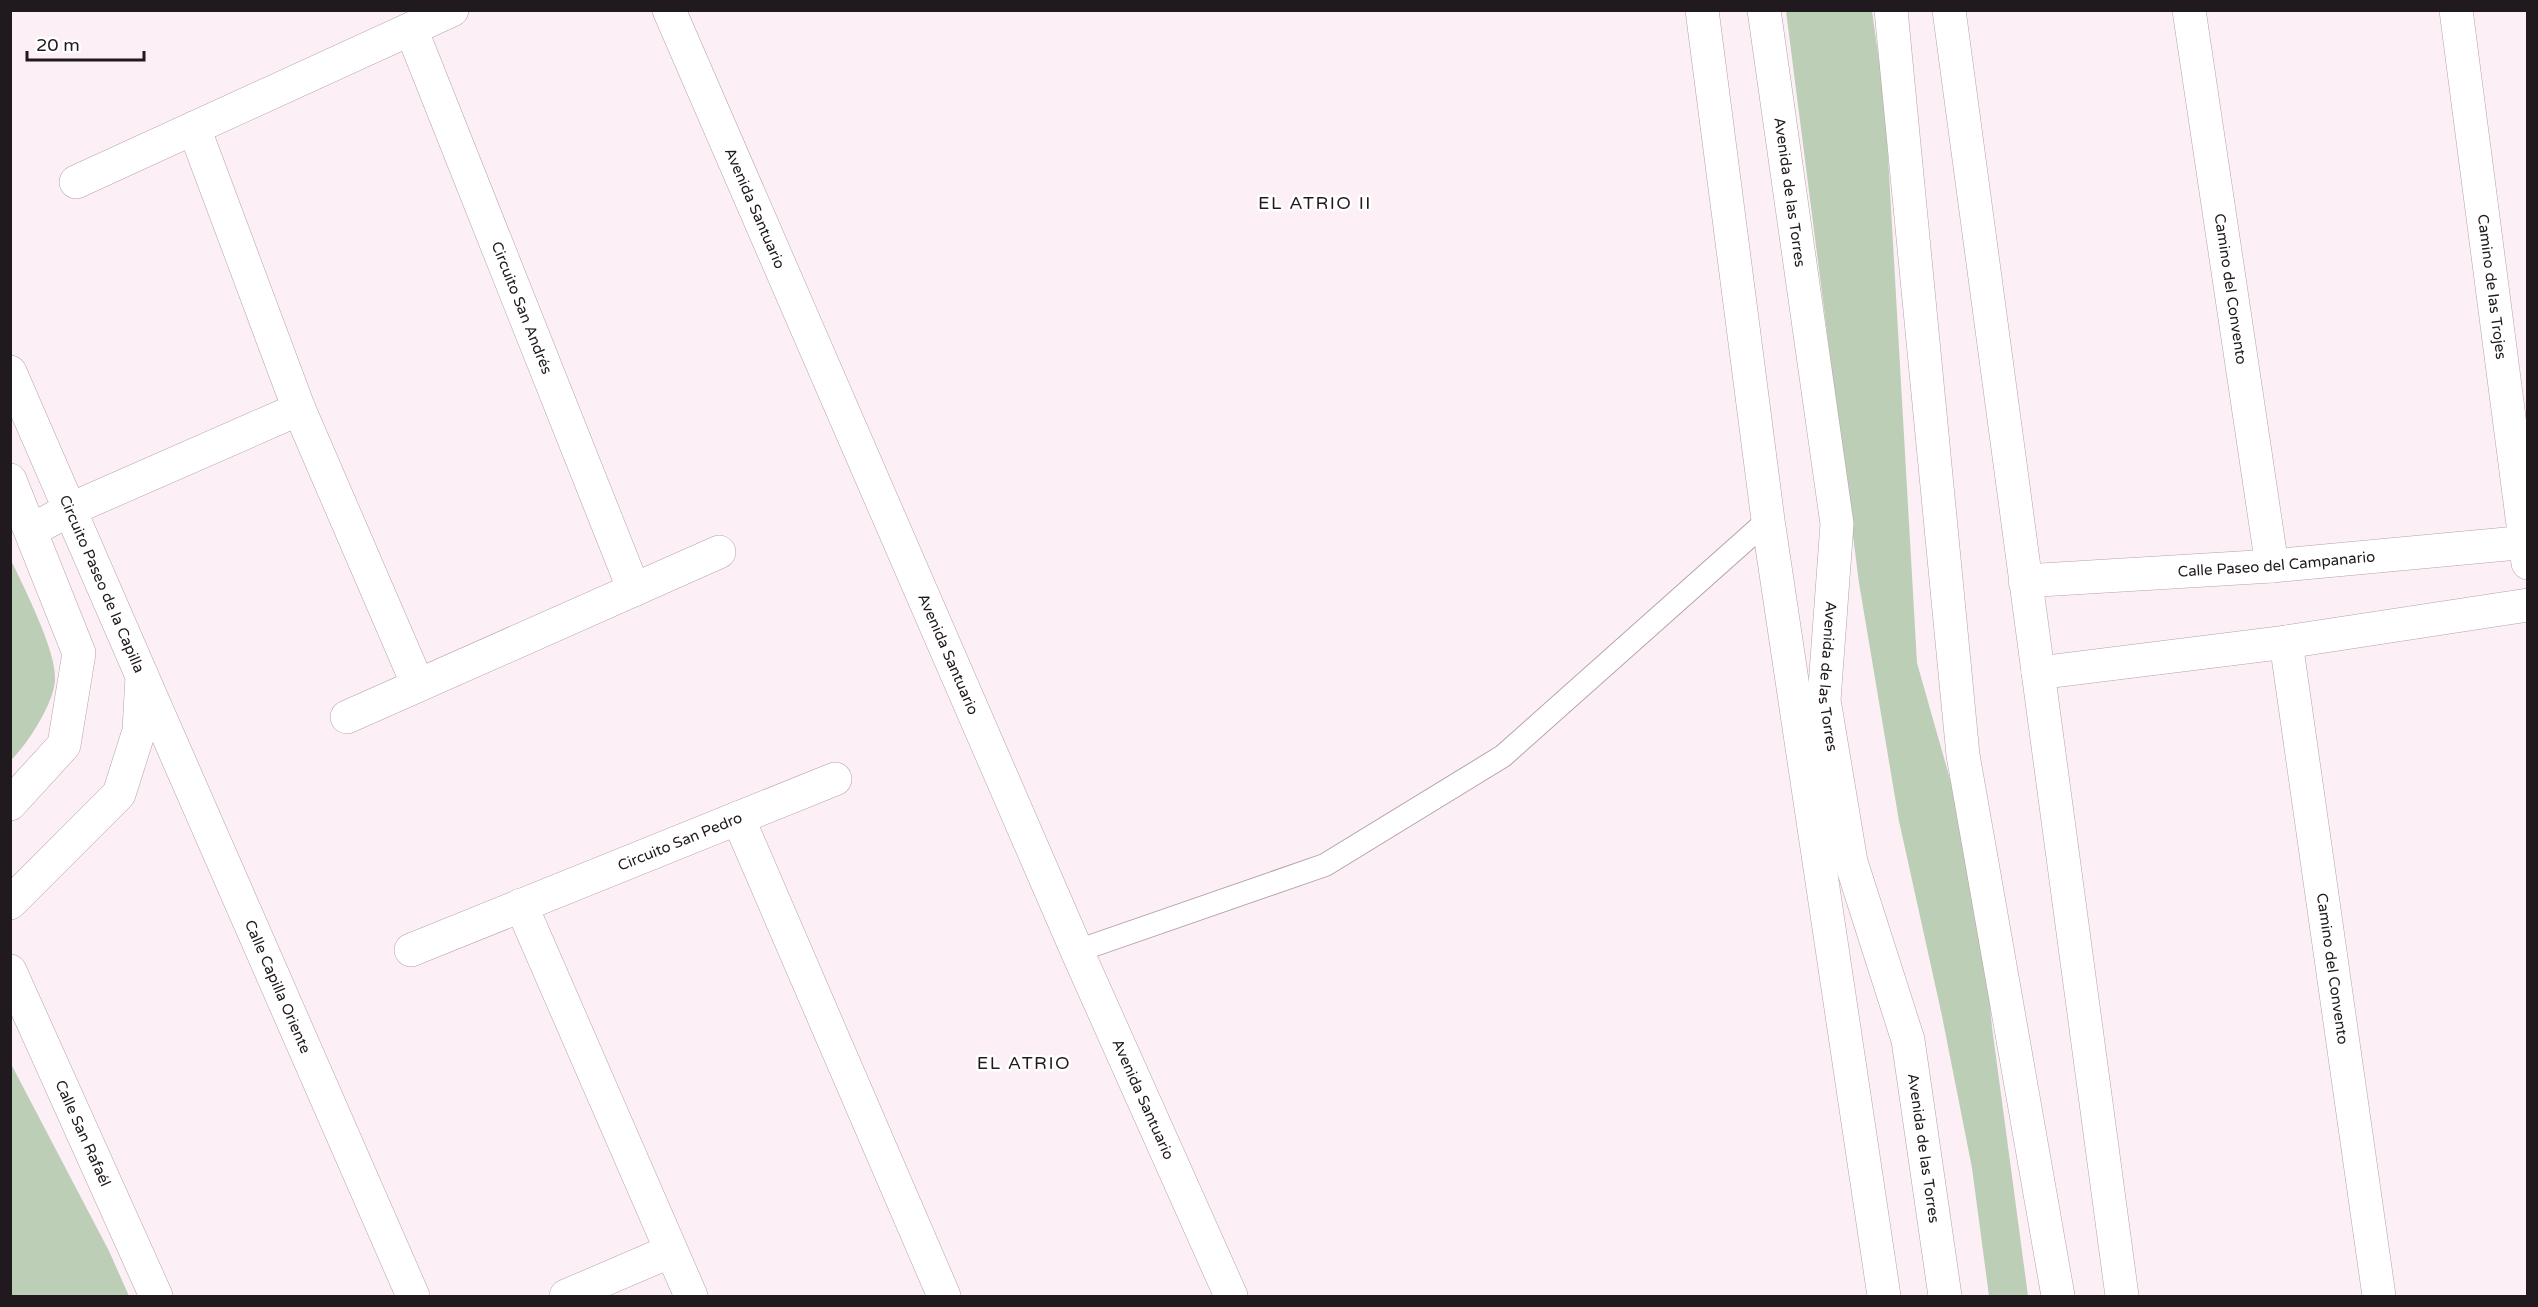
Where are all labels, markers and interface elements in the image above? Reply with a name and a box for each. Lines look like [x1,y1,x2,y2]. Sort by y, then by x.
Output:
scale bar [27,24,144,62]
text: 20 m [36,34,80,56]
street label: Avenida de las Torres [1770,116,1809,268]
street label: Avenida Santuario [721,145,789,272]
district label: EL ATRIO II [1258,192,1372,214]
street label: Camino del Convento [2210,212,2251,366]
street label: Camino de las Trojes [2474,213,2510,360]
street label: Circuito San Andrés [487,239,556,377]
street label: Circuito Paseo de la Capilla [55,492,149,676]
street label: Calle Paseo del Campanario [2177,547,2376,581]
street label: Avenida Santuario [914,591,982,717]
street label: Avenida de las Torres [1815,600,1841,753]
street label: Circuito San Pedro [615,808,745,875]
street label: Camino del Convento [2313,892,2352,1046]
street label: Calle Capilla Oriente [241,917,315,1056]
street label: Avenida Santuario [1108,1036,1178,1162]
district label: EL ATRIO [977,1052,1071,1074]
street label: Avenida de las Torres [1904,1072,1943,1224]
street label: Calle San Rafaél [51,1077,115,1189]

